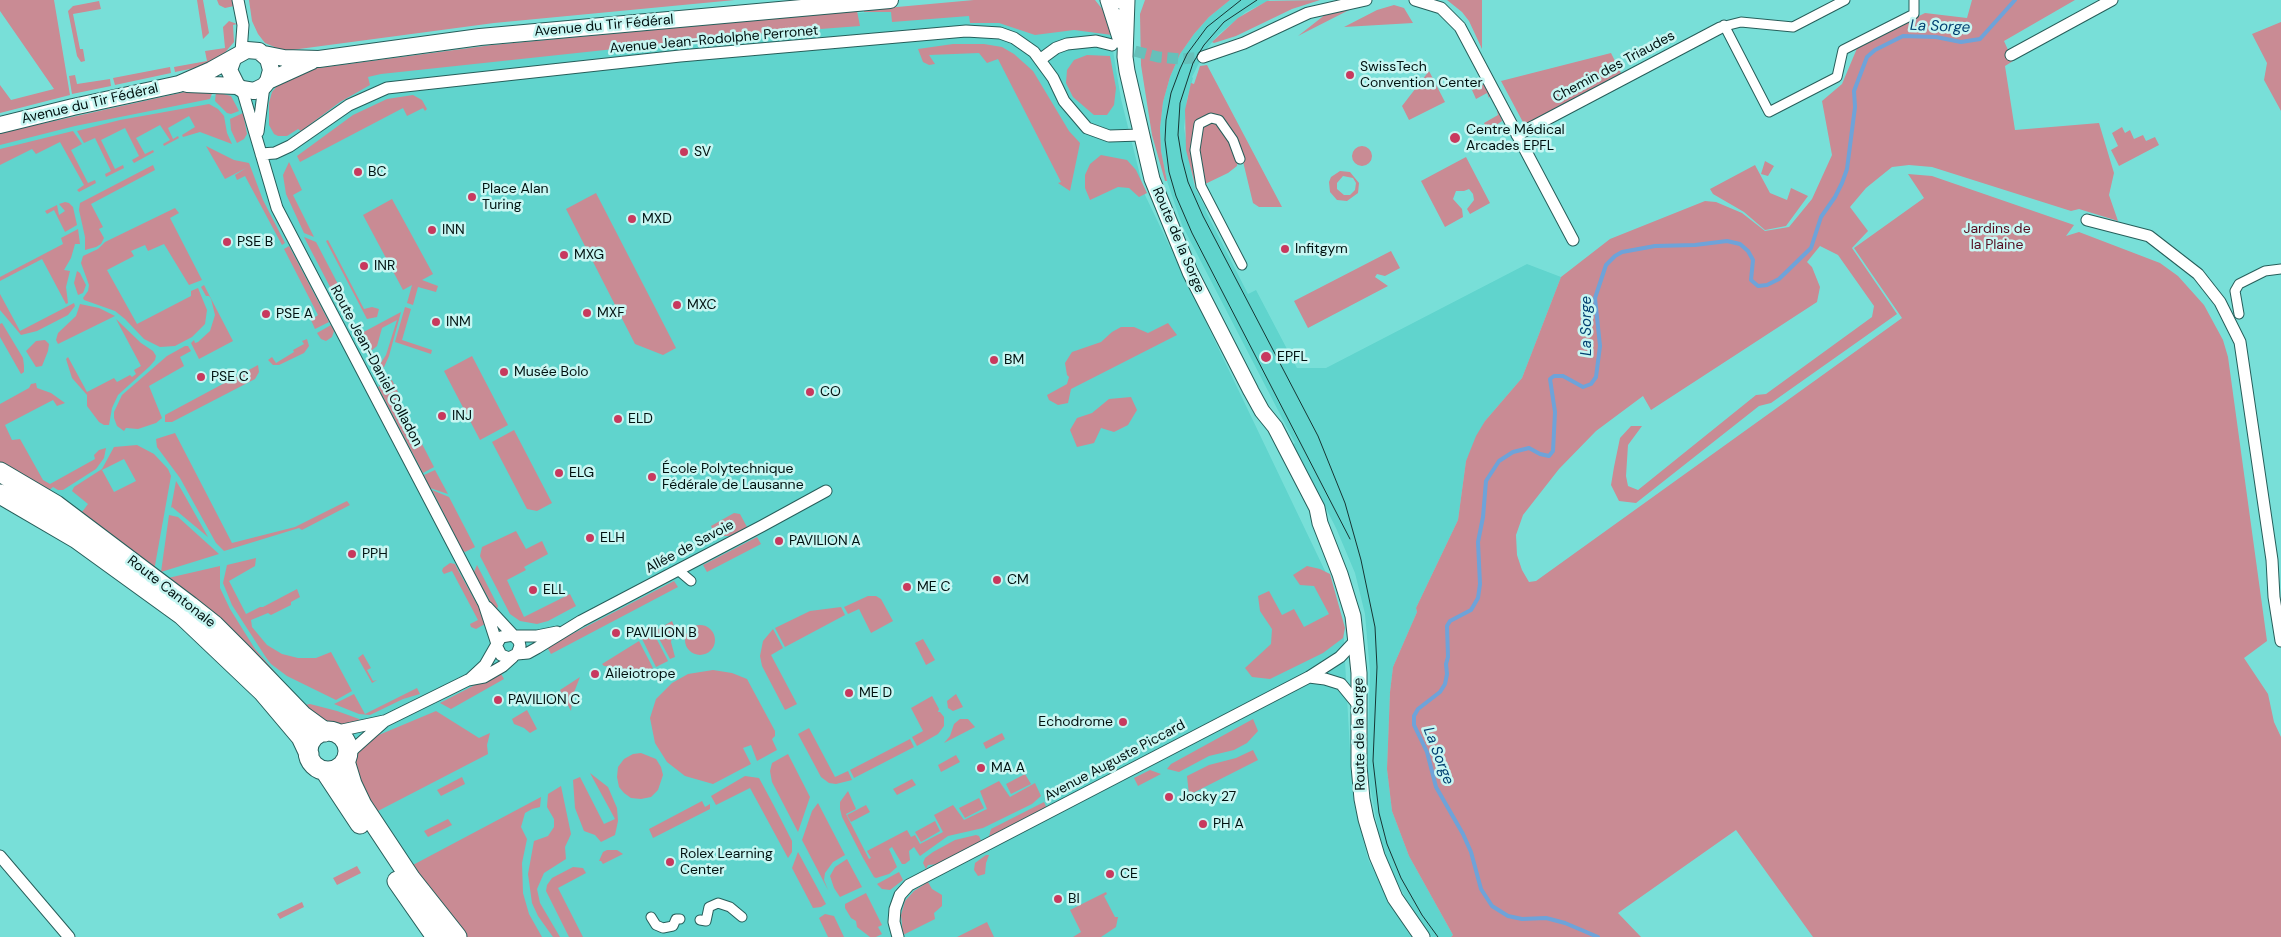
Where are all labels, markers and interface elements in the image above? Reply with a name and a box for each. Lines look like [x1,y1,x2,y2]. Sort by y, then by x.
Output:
street label: Avenue du Tir Fédéral [534,12,674,40]
water label: La Sorge [1910,17,1970,37]
street label: Avenue Jean-Rodolphe Perronet [609,22,819,58]
street label: Chemin des Triaudes [1550,28,1678,106]
place label: SwissTech Convention Center [1360,59,1483,92]
marker: SwissTech Convention Center [1344,69,1356,81]
street label: Avenue du Tir Fédéral [20,80,160,128]
place label: Centre Médical Arcades EPFL [1466,122,1565,154]
marker: Centre Médical Arcades EPFL [1448,131,1462,145]
place label: SV [694,144,711,160]
marker: SV [678,146,690,158]
place label: BC [368,164,386,180]
marker: BC [352,166,364,178]
place label: Place Alan Turing [482,181,549,213]
street label: Route de la Sorge [1148,185,1208,295]
marker: Place Alan Turing [466,191,478,203]
place label: MXD [642,211,672,227]
marker: MXD [626,213,638,225]
park label: Jardins de la Plaine [1963,221,2031,253]
place label: INN [442,222,465,238]
marker: INN [426,224,438,236]
place label: PSE B [237,234,273,250]
marker: PSE B [221,236,233,248]
place label: Infitgym [1295,241,1348,257]
marker: Infitgym [1279,243,1291,255]
place label: MXG [574,247,604,263]
marker: MXG [558,249,570,261]
place label: INR [374,258,395,274]
marker: INR [358,260,370,272]
street label: Route Jean-Daniel Colladon [326,283,426,449]
water label: La Sorge [1578,296,1596,356]
place label: MXC [687,297,717,313]
marker: MXC [671,299,683,311]
place label: MXF [597,305,625,321]
place label: PSE A [276,306,313,322]
marker: MXF [581,307,593,319]
marker: PSE A [260,308,272,320]
place label: INM [446,314,471,330]
marker: INM [430,316,442,328]
place label: EPFL [1277,349,1308,365]
marker: EPFL [1259,350,1273,364]
place label: BM [1004,352,1024,368]
marker: BM [988,354,1000,366]
place label: Musée Bolo [514,364,589,380]
marker: Musée Bolo [498,366,510,378]
place label: PSE C [211,369,249,385]
marker: PSE C [195,371,207,383]
place label: CO [820,384,841,400]
marker: CO [804,386,816,398]
place label: INJ [452,408,472,424]
marker: INJ [436,410,448,422]
place label: ELD [628,411,653,427]
marker: ELD [612,413,624,425]
place label: École Polytechnique Fédérale de Lausanne [662,461,804,494]
place label: ELG [569,465,594,481]
marker: ELG [553,467,565,479]
marker: École Polytechnique Fédérale de Lausanne [646,471,658,483]
street label: Allée de Savoie [643,517,737,577]
place label: ELH [600,530,625,546]
marker: ELH [584,532,596,544]
place label: PAVILION A [789,533,861,549]
marker: PAVILION A [773,535,785,547]
place label: PPH [362,546,388,562]
marker: PPH [346,548,358,560]
street label: Route Cantonale [124,552,218,632]
place label: CM [1007,572,1029,588]
marker: CM [991,574,1003,586]
place label: ME C [917,579,950,595]
marker: ME C [901,581,913,593]
place label: ELL [543,582,566,598]
marker: ELL [527,584,539,596]
place label: PAVILION B [626,625,697,641]
marker: PAVILION B [610,627,622,639]
place label: Aileiotrope [605,666,676,682]
marker: Aileiotrope [589,668,601,680]
street label: Route de la Sorge [1351,677,1369,791]
place label: ME D [859,685,892,701]
marker: ME D [843,687,855,699]
place label: PAVILION C [508,692,580,708]
marker: PAVILION C [492,694,504,706]
place label: Echodrome [1038,714,1113,730]
marker: Echodrome [1117,716,1129,728]
street label: Avenue Auguste Piccard [1042,717,1188,805]
water label: La Sorge [1419,725,1457,787]
place label: MA A [991,760,1025,776]
marker: MA A [975,762,987,774]
place label: Jocky 27 [1179,789,1236,805]
marker: Jocky 27 [1163,791,1175,803]
place label: PH A [1213,816,1244,832]
marker: PH A [1197,818,1209,830]
place label: Rolex Learning Center [680,846,773,879]
marker: Rolex Learning Center [664,856,676,868]
place label: CE [1120,866,1138,882]
marker: CE [1104,868,1116,880]
place label: BI [1068,891,1080,907]
marker: BI [1052,893,1064,905]

